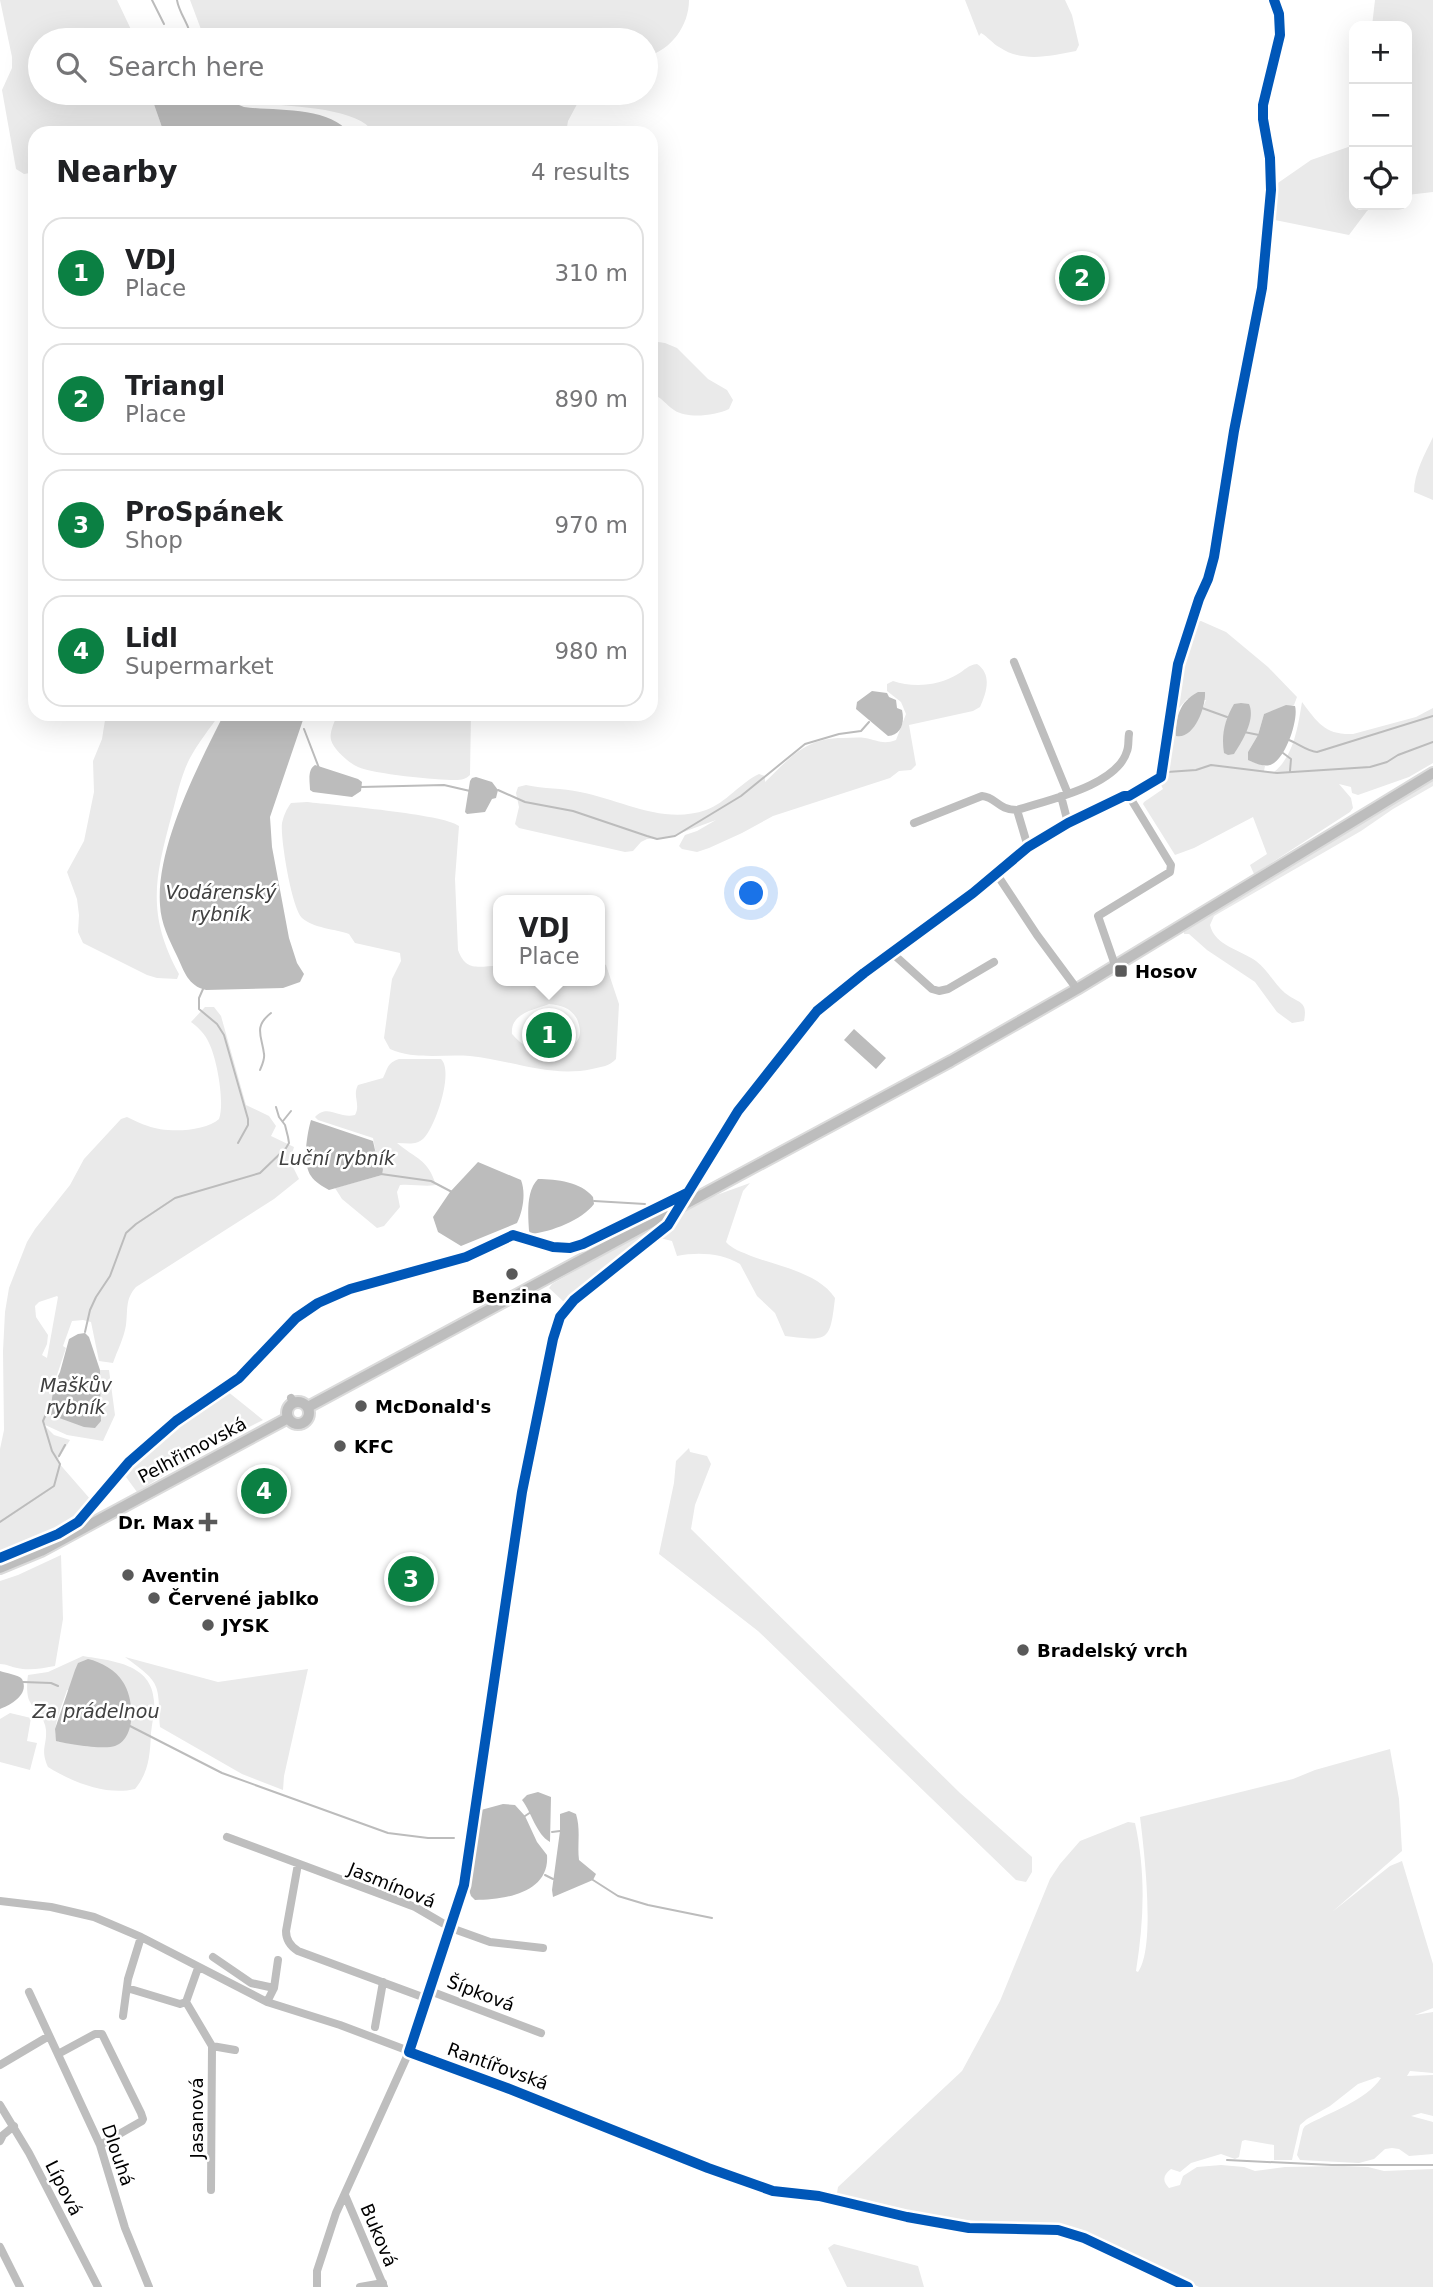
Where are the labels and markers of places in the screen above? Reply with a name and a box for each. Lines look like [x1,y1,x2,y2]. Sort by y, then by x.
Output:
pin: 2 [1059,252,1105,304]
place label: Hosov [1135,961,1198,982]
marker: Hosov [1113,963,1129,979]
pin: 1 [526,1009,572,1061]
marker: Benzina [504,1266,520,1282]
place label: Benzina [472,1286,552,1307]
place label: McDonald's [375,1396,491,1417]
marker: McDonald's [353,1398,369,1414]
place label: KFC [354,1436,393,1457]
marker: KFC [332,1438,348,1454]
pin: 4 [241,1465,287,1517]
place label: Dr. Max [118,1512,194,1533]
marker: Dr. Max [200,1514,216,1530]
pin: 3 [388,1553,434,1605]
place label: Aventin [142,1565,220,1586]
marker: Aventin [120,1567,136,1583]
place label: Červené jablko [168,1588,319,1609]
marker: Červené jablko [146,1590,162,1606]
place label: JYSK [220,1615,270,1636]
marker: JYSK [200,1617,216,1633]
place label: Bradelský vrch [1037,1640,1188,1661]
marker: Bradelský vrch [1015,1642,1031,1658]

